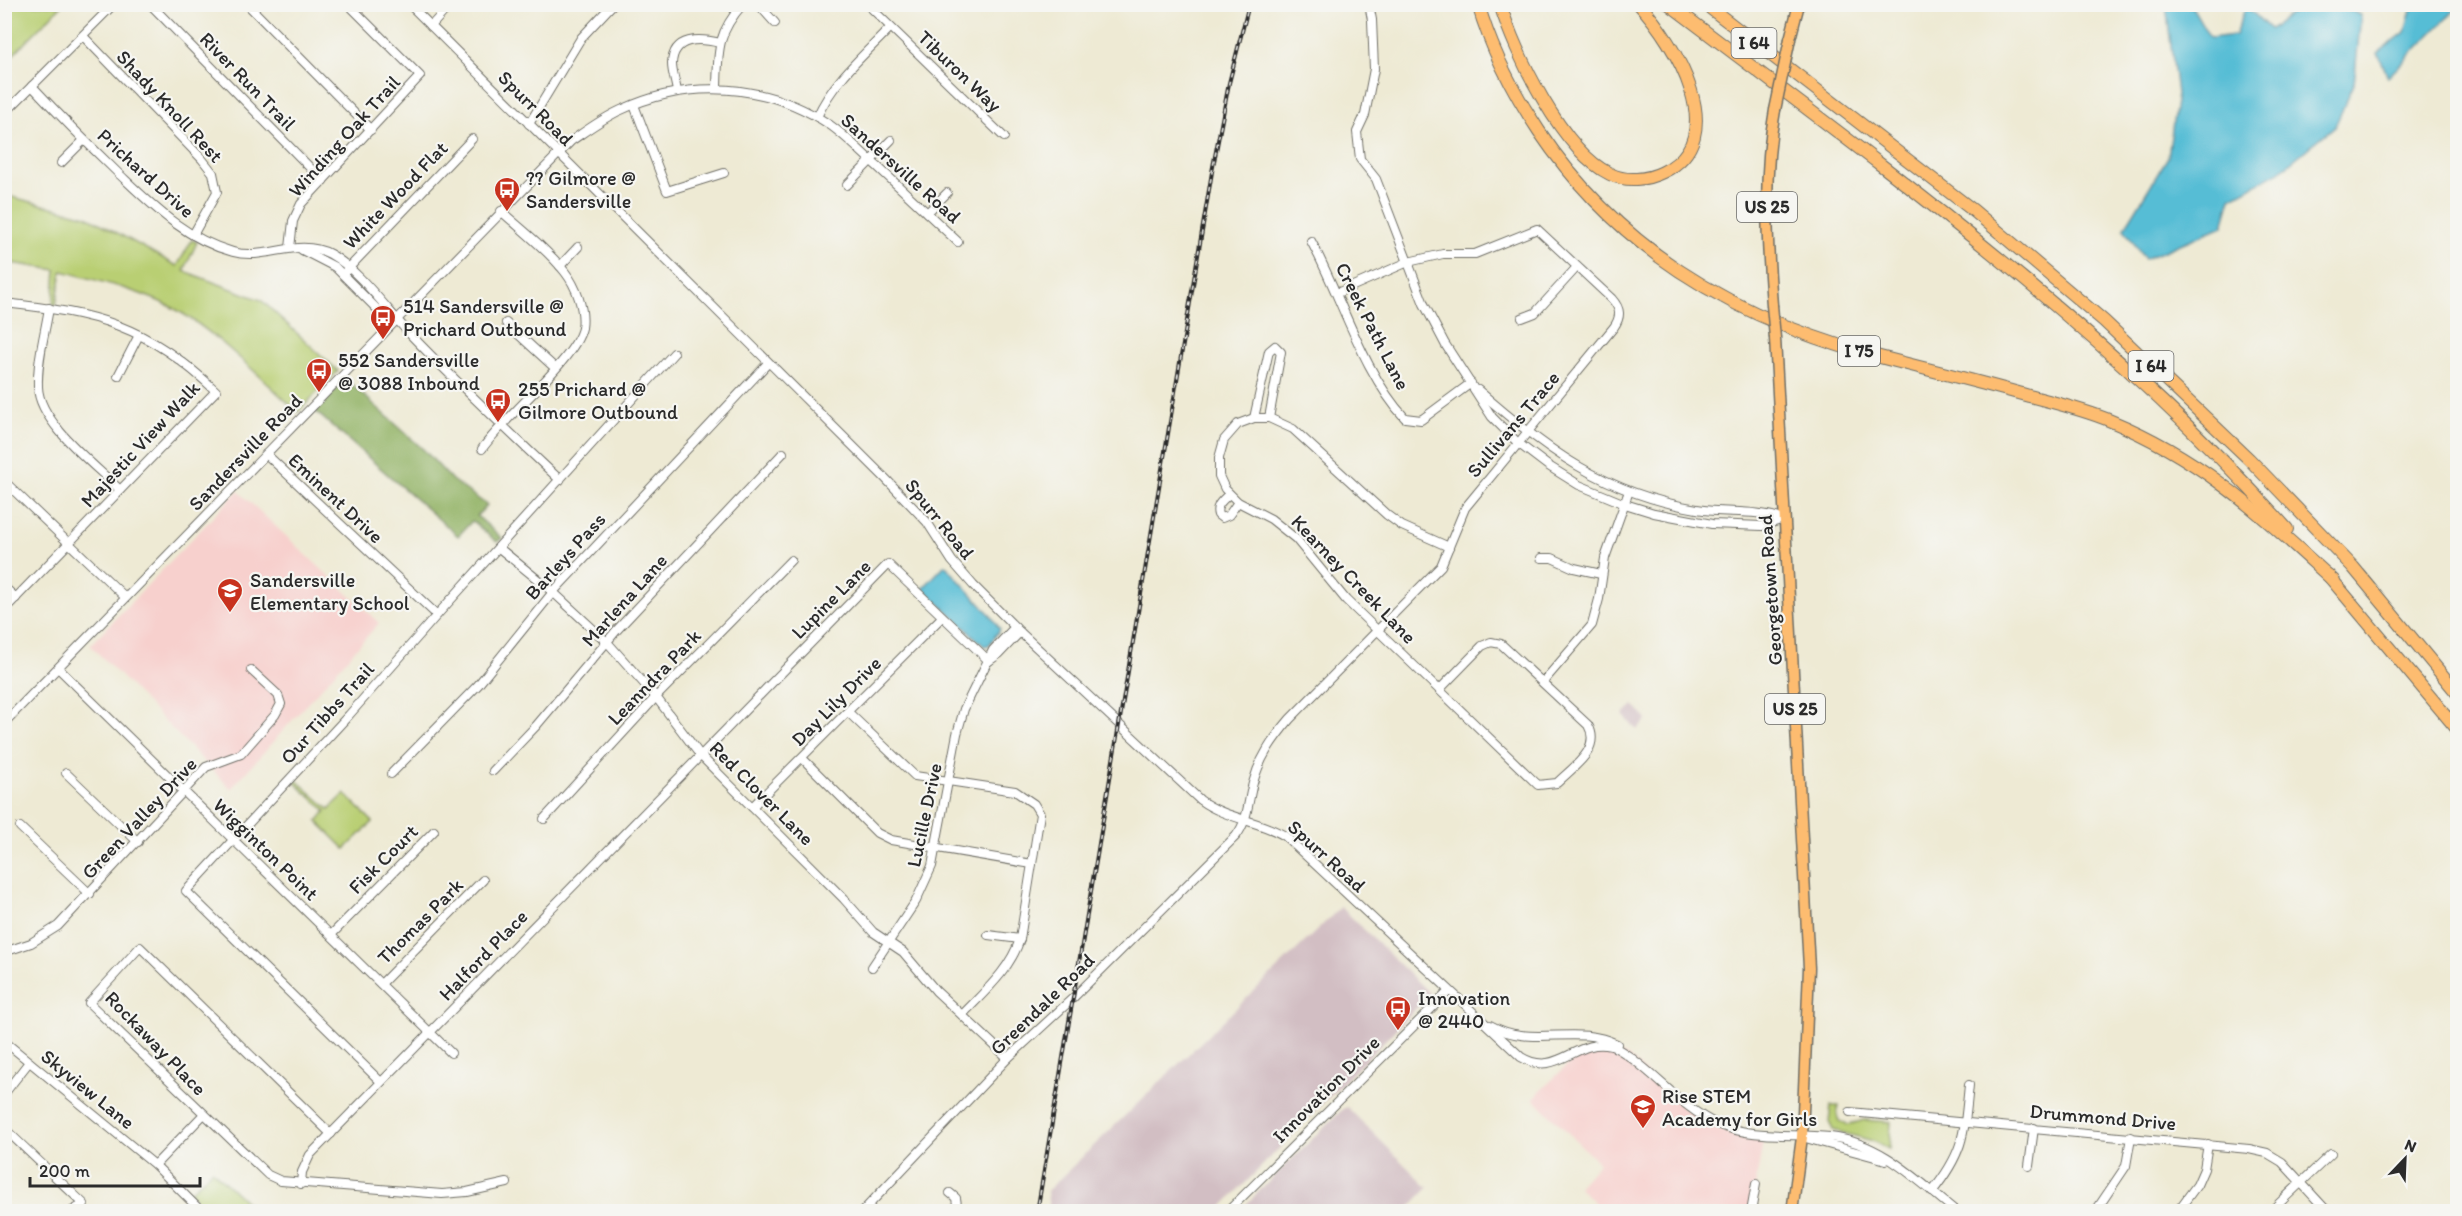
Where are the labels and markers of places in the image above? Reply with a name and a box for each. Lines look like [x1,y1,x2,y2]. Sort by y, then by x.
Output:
place label: ?? Gilmore @ Sandersville [526,166,636,213]
bus stop icon: ?? Gilmore @ Sandersville [492,175,522,213]
place label: 514 Sandersville @ Prichard Outbound [403,294,567,341]
bus stop icon: 514 Sandersville @ Prichard Outbound [368,303,398,341]
place label: 552 Sandersville @ 3088 Inbound [338,348,480,395]
bus stop icon: 552 Sandersville @ 3088 Inbound [304,356,334,394]
place label: 255 Prichard @ Gilmore Outbound [518,377,678,424]
bus stop icon: 255 Prichard @ Gilmore Outbound [483,386,513,424]
place label: Sandersville Elementary School [250,568,410,615]
school or university icon: Sandersville Elementary School [215,576,245,614]
place label: Innovation @ 2440 [1418,986,1511,1033]
bus stop icon: Innovation @ 2440 [1383,994,1413,1032]
place label: Rise STEM Academy for Girls [1662,1084,1817,1131]
school or university icon: Rise STEM Academy for Girls [1628,1092,1658,1130]

